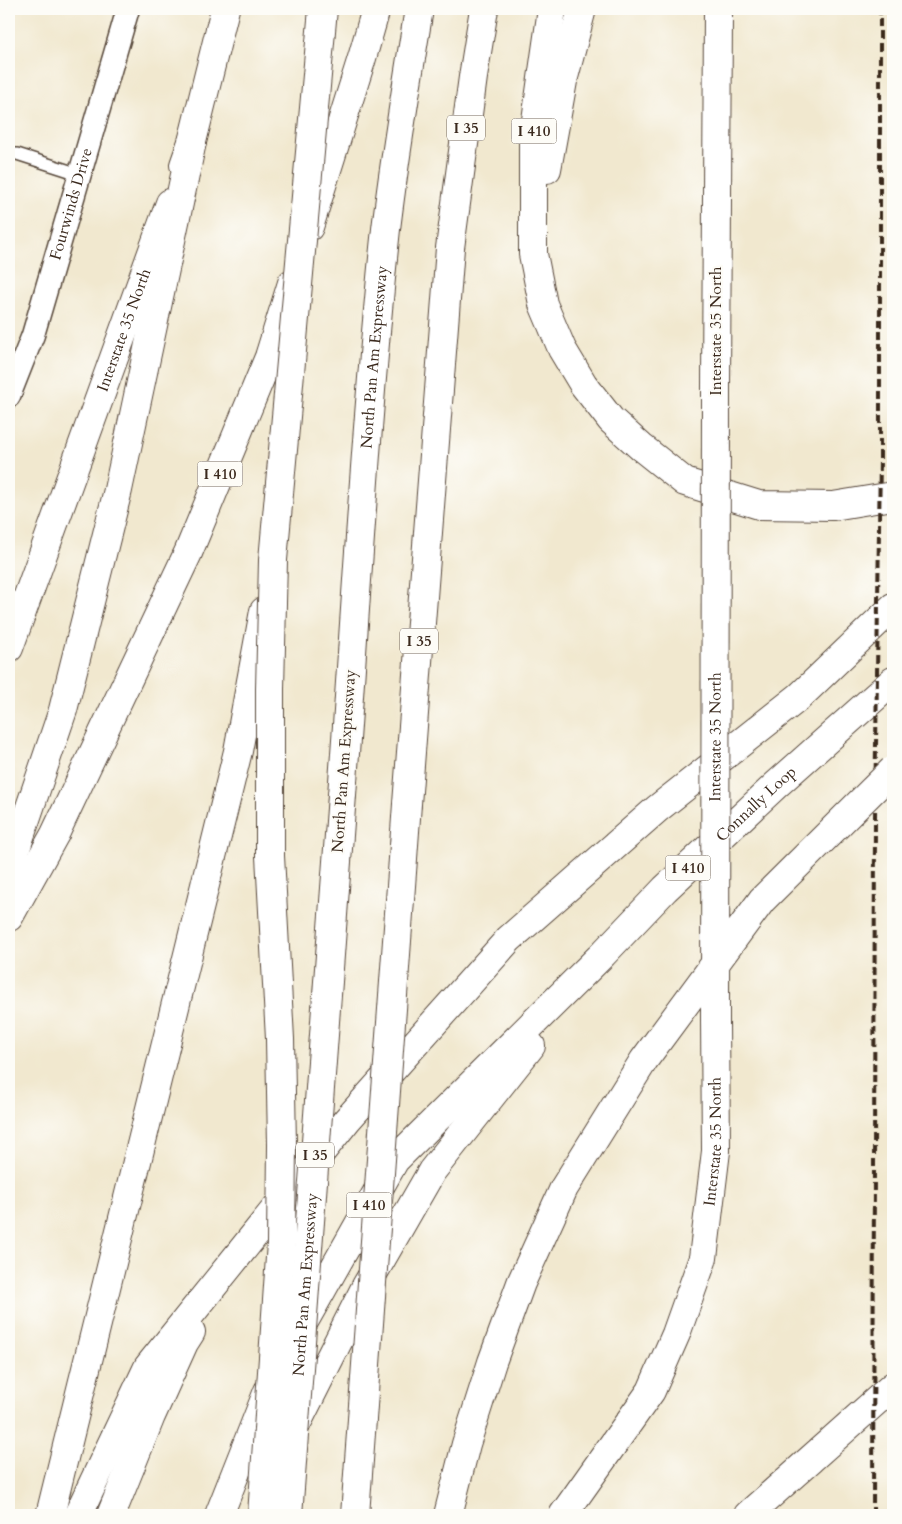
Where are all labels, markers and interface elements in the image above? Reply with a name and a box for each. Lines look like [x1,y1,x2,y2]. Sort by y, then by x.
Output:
road number: I 35 [447,116,485,140]
road number: I 410 [512,118,556,144]
street label: Fourwinds Drive [44,145,98,263]
street label: North Pan Am Expressway [355,264,393,450]
street label: Interstate 35 North [92,265,156,395]
street label: Interstate 35 North [705,266,727,396]
road number: I 410 [198,462,242,486]
road number: I 35 [400,628,438,654]
street label: North Pan Am Expressway [327,668,361,853]
street label: Interstate 35 North [704,672,727,802]
street label: Connally Loop [711,761,801,847]
road number: I 410 [666,856,710,880]
street label: Interstate 35 North [698,1077,727,1207]
road number: I 35 [296,1142,334,1168]
street label: North Pan Am Expressway [287,1192,323,1377]
road number: I 410 [346,1192,392,1218]

